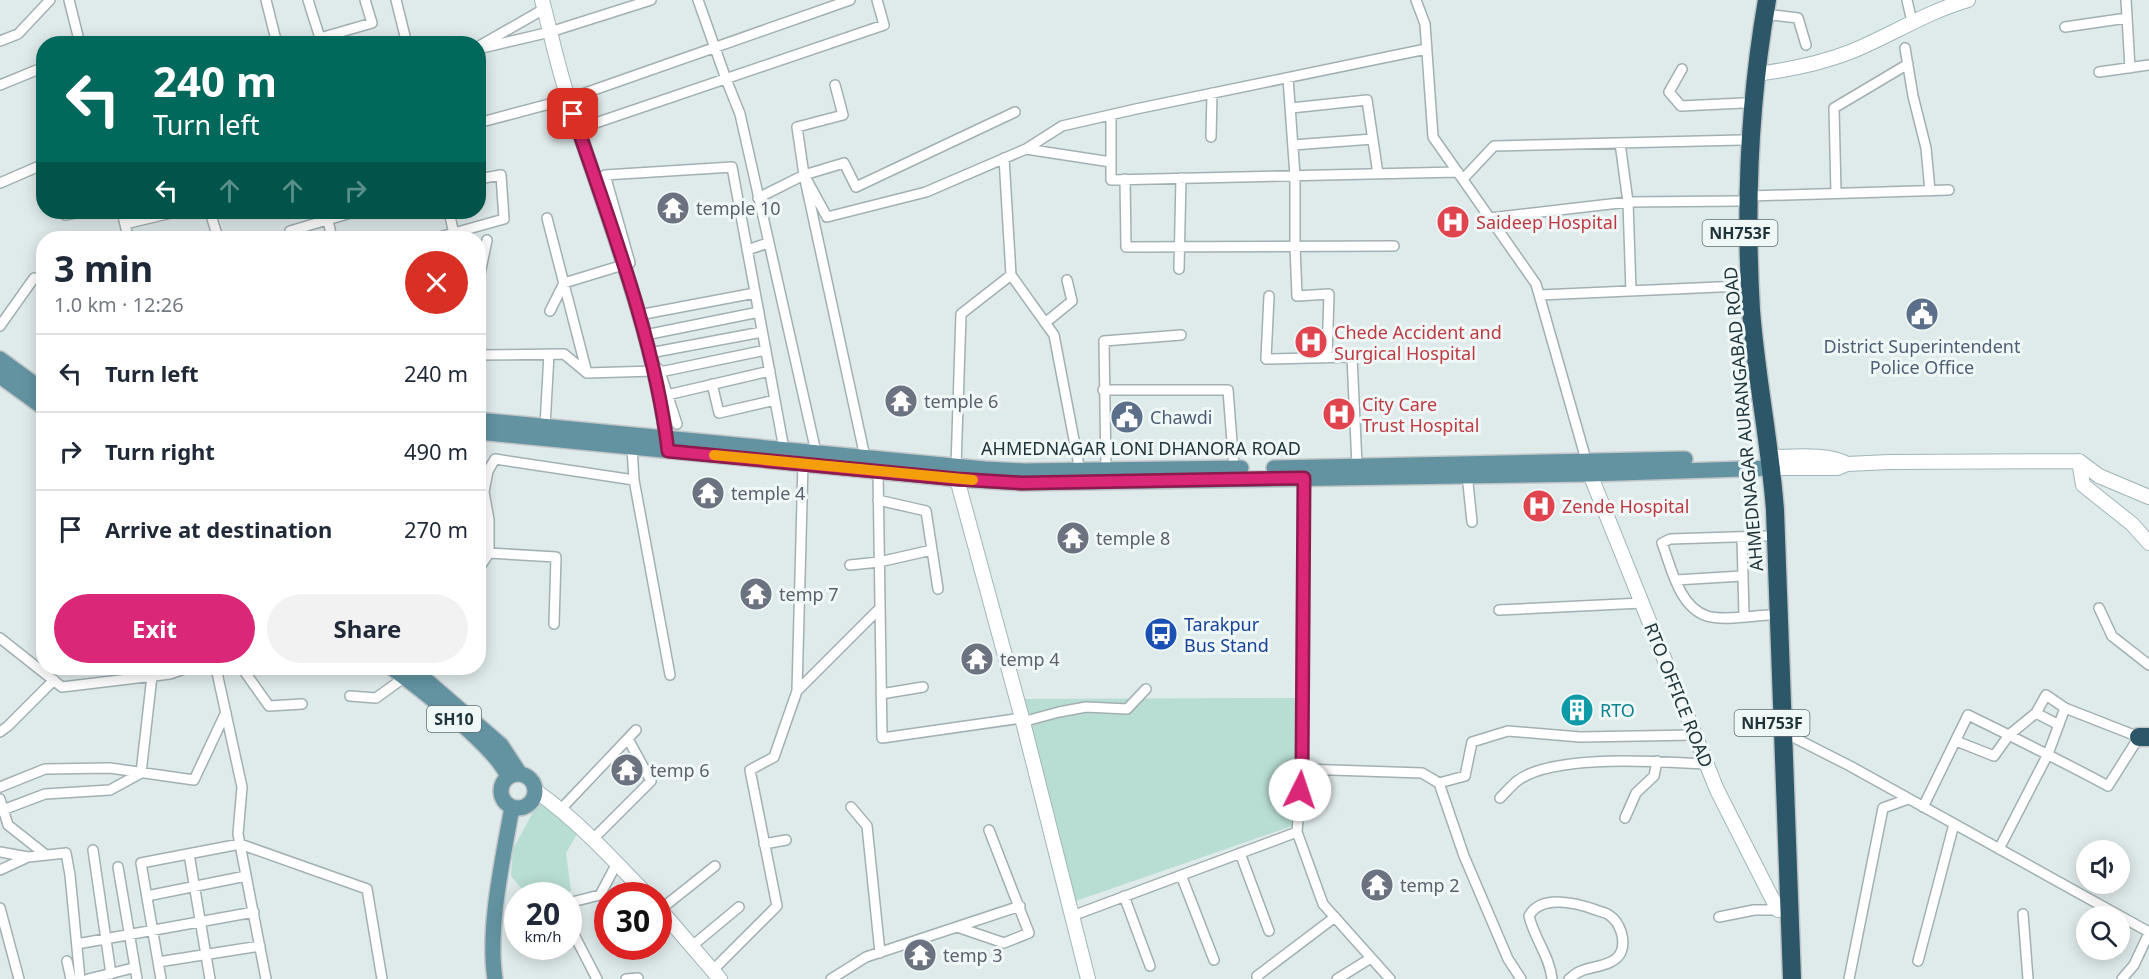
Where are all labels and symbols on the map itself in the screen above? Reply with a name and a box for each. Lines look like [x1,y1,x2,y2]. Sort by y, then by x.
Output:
pin [547,88,598,139]
temple icon: temple 10 [655,190,691,226]
place label: temple 10 [696,196,781,220]
hospital icon: Saideep Hospital [1435,204,1471,240]
place label: Saideep Hospital [1476,210,1618,234]
road number: NH753F [1702,220,1778,246]
street label: AHMEDNAGAR AURANGABAD ROAD [1718,266,1768,572]
public building icon: District Superintendent Police Office [1904,296,1940,332]
place label: Chede Accident and Surgical Hospital [1334,320,1502,365]
hospital icon: Chede Accident and Surgical Hospital [1293,324,1329,360]
place label: District Superintendent Police Office [1824,334,2021,379]
temple icon: temple 6 [883,383,919,419]
place label: temple 6 [924,389,998,413]
place label: City Care Trust Hospital [1362,392,1479,437]
hospital icon: City Care Trust Hospital [1321,396,1357,432]
public building icon: Chawdi [1109,399,1145,435]
place label: Chawdi [1150,405,1212,429]
street label: AHMEDNAGAR LONI DHANORA ROAD [981,436,1301,460]
temple icon: temple 4 [690,475,726,511]
place label: temple 4 [731,481,805,505]
hospital icon: Zende Hospital [1521,488,1557,524]
place label: Zende Hospital [1562,494,1689,518]
temple icon: temple 8 [1055,520,1091,556]
place label: temple 8 [1096,526,1170,550]
temple icon: temp 7 [738,576,774,612]
place label: temp 7 [779,582,839,606]
place label: Tarakpur Bus Stand [1184,612,1269,657]
bus stop icon: Tarakpur Bus Stand [1143,616,1179,652]
street label: RTO OFFICE ROAD [1639,619,1719,771]
temple icon: temp 4 [959,641,995,677]
place label: temp 4 [1000,647,1060,671]
building icon: RTO [1559,692,1595,728]
place label: RTO [1600,698,1635,722]
road number: SH10 [427,706,481,732]
road number: NH753F [1734,710,1810,736]
temple icon: temp 6 [609,752,645,788]
place label: temp 6 [650,758,710,782]
position arrow [1268,758,1332,822]
temple icon: temp 2 [1359,867,1395,903]
place label: temp 2 [1400,873,1460,897]
speed limit sign: 30 [594,882,672,960]
temple icon: temp 3 [902,937,938,973]
place label: temp 3 [943,943,1003,967]

